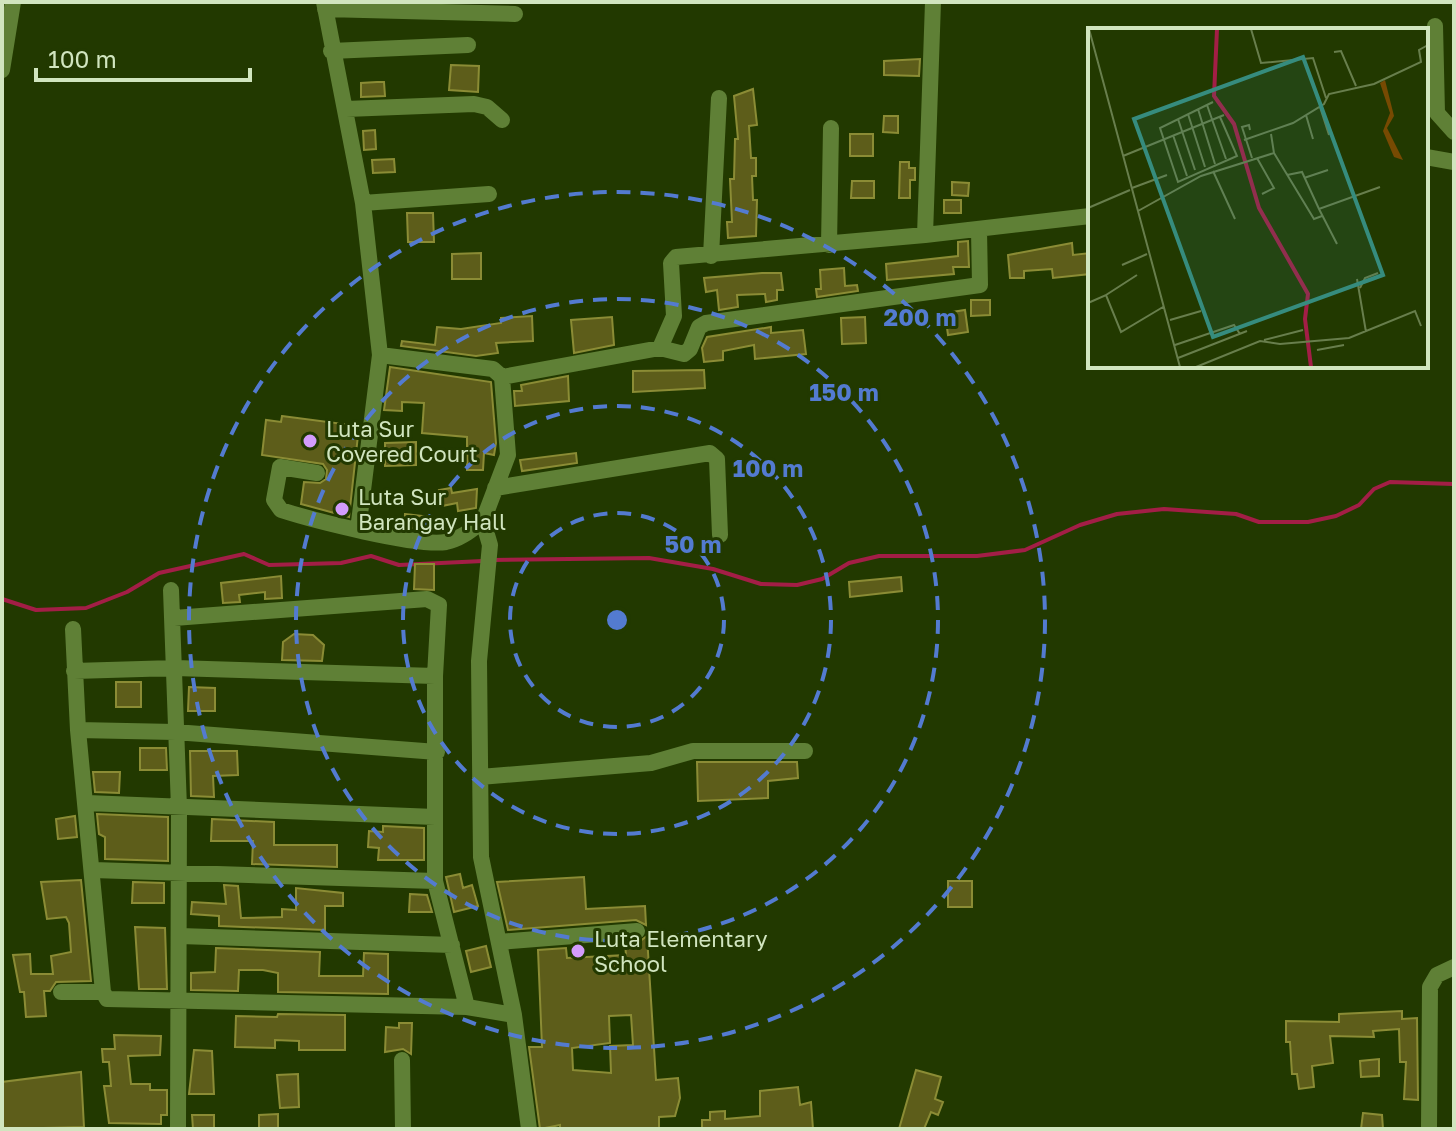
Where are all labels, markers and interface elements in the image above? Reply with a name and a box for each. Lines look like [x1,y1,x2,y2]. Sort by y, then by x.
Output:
inset map [1088,28,1428,368]
scale bar [36,32,250,82]
text: 100 m [48,44,117,73]
text: 200 m [884,302,956,331]
text: 150 m [809,377,879,406]
place label: Luta Sur Covered Court [326,415,478,467]
marker: Luta Sur Covered Court [301,432,319,450]
text: 100 m [733,453,803,482]
place label: Luta Sur Barangay Hall [358,483,506,535]
marker: Luta Sur Barangay Hall [333,500,351,518]
text: 50 m [664,529,722,558]
centre of rings [603,606,631,634]
place label: Luta Elementary School [594,925,767,977]
marker: Luta Elementary School [569,942,587,960]

